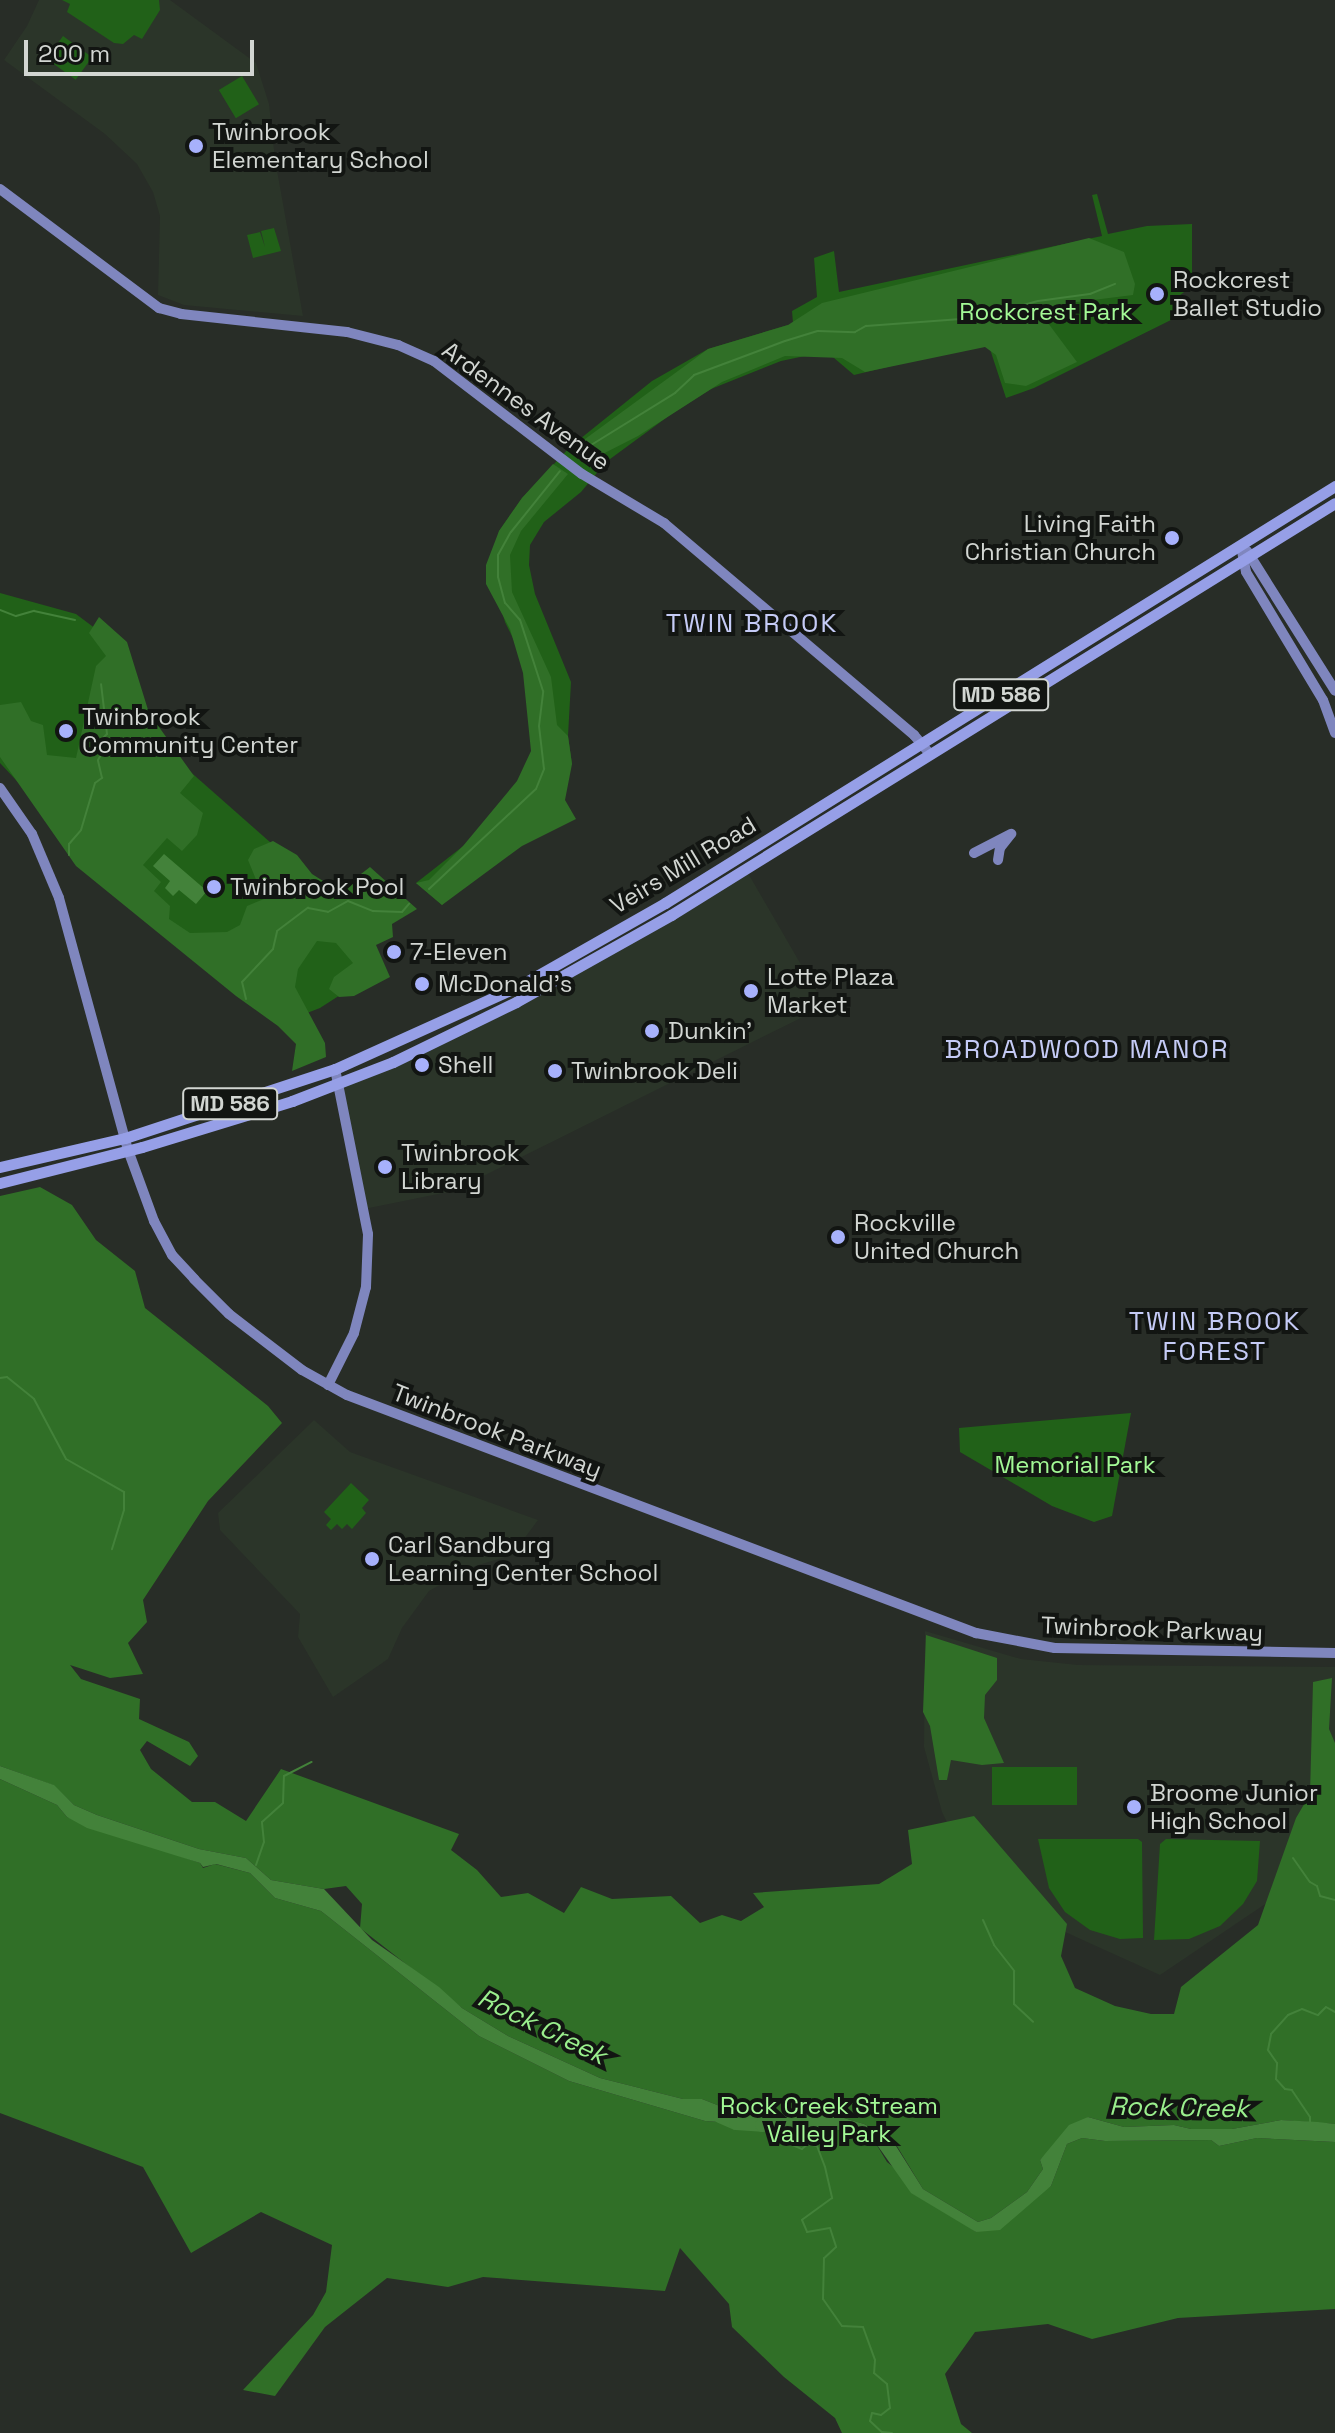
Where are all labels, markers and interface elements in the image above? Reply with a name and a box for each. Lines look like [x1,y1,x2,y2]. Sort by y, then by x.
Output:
scale bar [28,24,258,74]
text: 200 m [38,38,110,69]
place label: Twinbrook Elementary School [212,118,429,174]
marker: Twinbrook Elementary School [187,137,205,155]
place label: Rockcrest Ballet Studio [1173,266,1322,322]
marker: Rockcrest Ballet Studio [1148,285,1166,303]
park label: Rockcrest Park [959,298,1133,326]
street label: Ardennes Avenue [436,335,616,477]
place label: Living Faith Christian Church [965,510,1156,566]
marker: Living Faith Christian Church [1163,529,1181,547]
district label: TWIN BROOK [666,608,838,640]
road number: MD 586 [953,677,1049,713]
place label: Twinbrook Community Center [82,703,298,759]
marker: Twinbrook Community Center [57,722,75,740]
street label: Veirs Mill Road [605,810,761,920]
place label: Twinbrook Pool [230,873,405,901]
marker: Twinbrook Pool [205,878,223,896]
place label: 7-Eleven [410,938,508,966]
marker: 7-Eleven [385,943,403,961]
place label: Lotte Plaza Market [767,963,894,1019]
place label: McDonald's [438,970,572,998]
marker: McDonald's [413,975,431,993]
marker: Lotte Plaza Market [742,982,760,1000]
place label: Dunkin' [668,1017,752,1045]
marker: Dunkin' [643,1022,661,1040]
district label: BROADWOOD MANOR [945,1034,1229,1066]
place label: Shell [438,1051,493,1079]
marker: Shell [413,1056,431,1074]
place label: Twinbrook Deli [571,1057,738,1085]
marker: Twinbrook Deli [546,1062,564,1080]
road number: MD 586 [182,1086,278,1122]
place label: Twinbrook Library [401,1139,520,1195]
marker: Twinbrook Library [376,1158,394,1176]
place label: Rockville United Church [854,1209,1019,1265]
marker: Rockville United Church [829,1228,847,1246]
district label: TWIN BROOK FOREST [1129,1306,1301,1368]
street label: Twinbrook Parkway [388,1378,606,1484]
park label: Memorial Park [994,1451,1156,1479]
place label: Carl Sandburg Learning Center School [388,1531,658,1587]
marker: Carl Sandburg Learning Center School [363,1550,381,1568]
street label: Twinbrook Parkway [1041,1611,1263,1647]
place label: Broome Junior High School [1150,1779,1318,1835]
marker: Broome Junior High School [1125,1798,1143,1816]
water label: Rock Creek [472,1982,612,2072]
water label: Rock Creek [1109,2091,1249,2125]
park label: Rock Creek Stream Valley Park [720,2092,938,2148]

